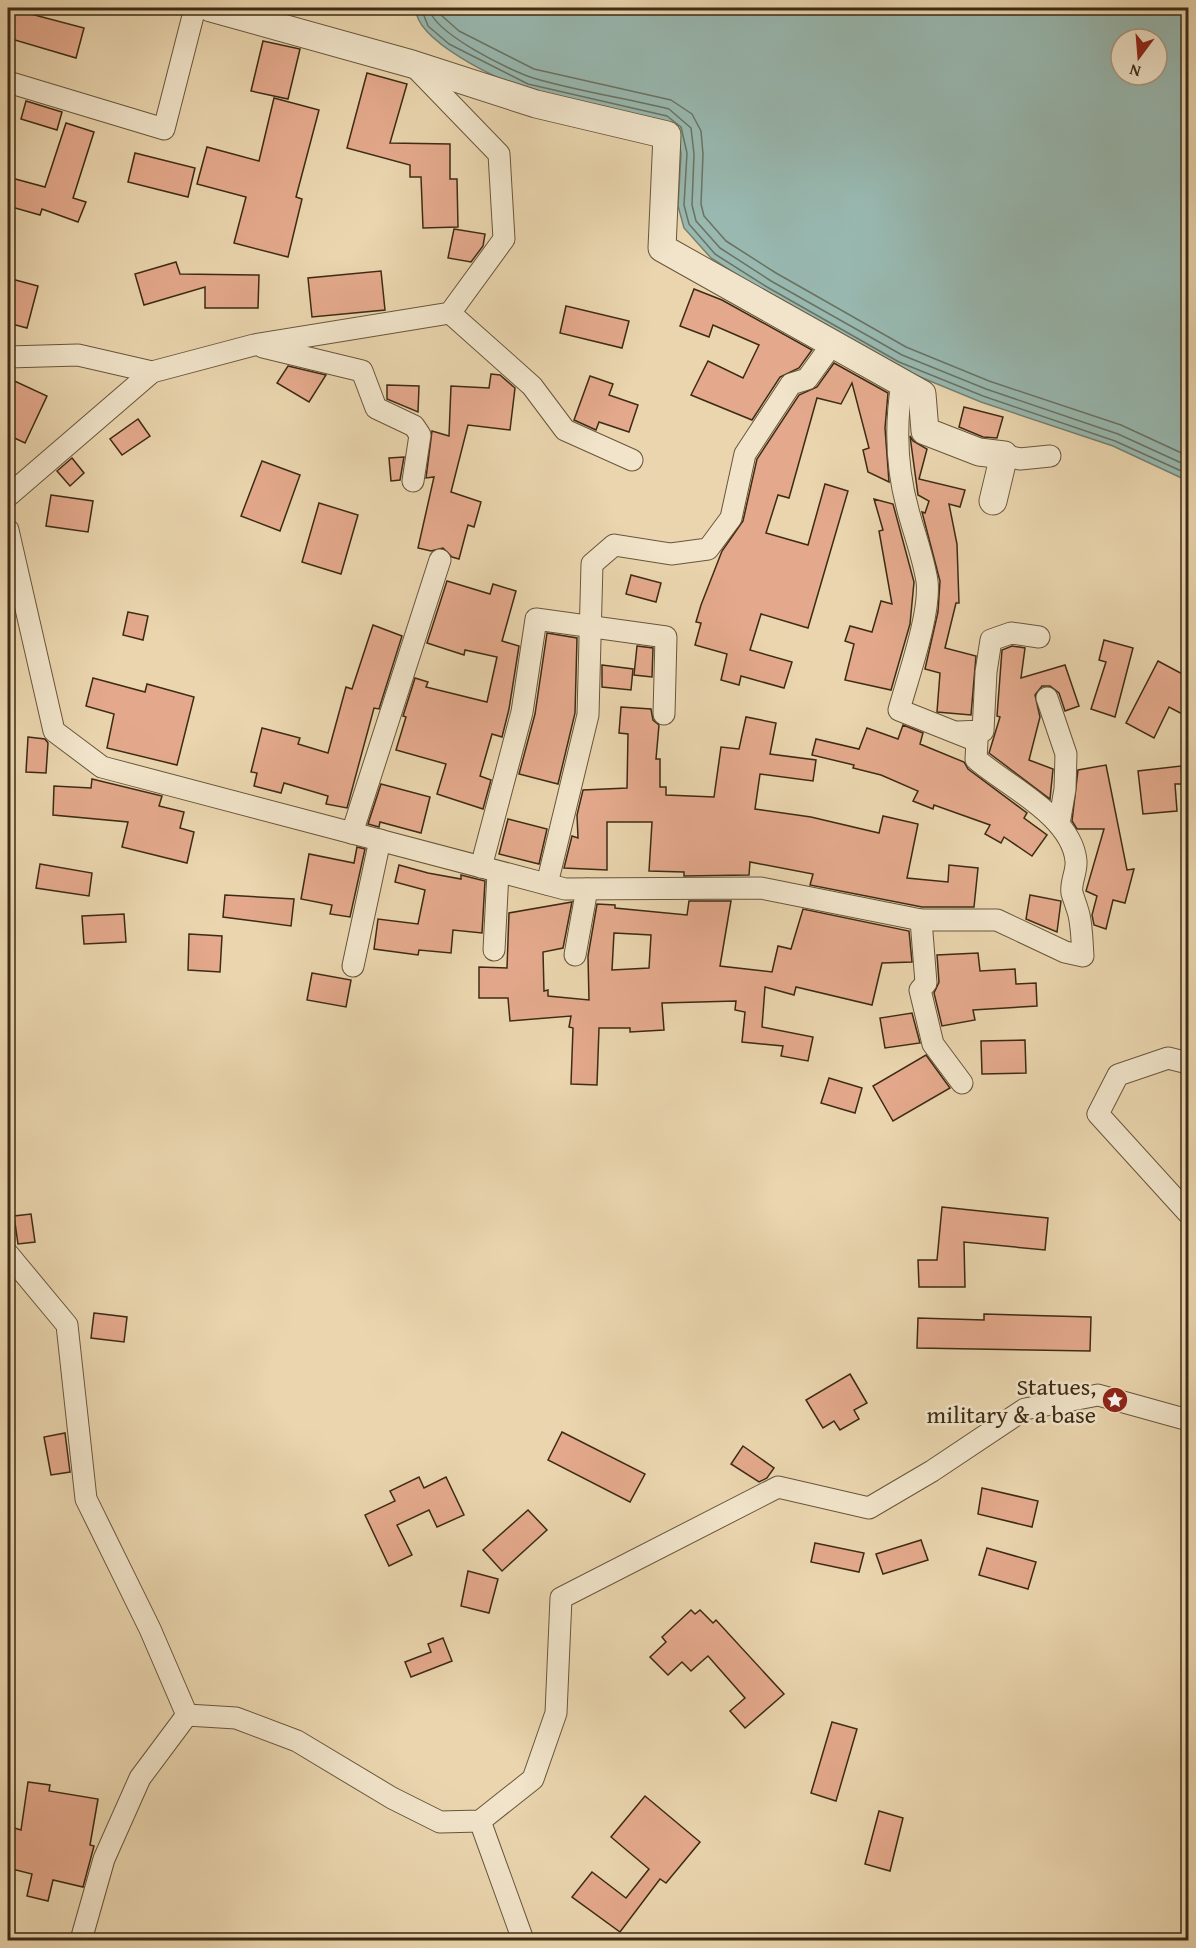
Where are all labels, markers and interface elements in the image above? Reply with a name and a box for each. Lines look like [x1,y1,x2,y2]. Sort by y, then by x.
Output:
north arrow [1109,27,1169,87]
text: N [1126,58,1143,84]
place label: Statues, military & a base [927,1369,1096,1432]
place icon: Statues, military & a base [1100,1385,1130,1415]

